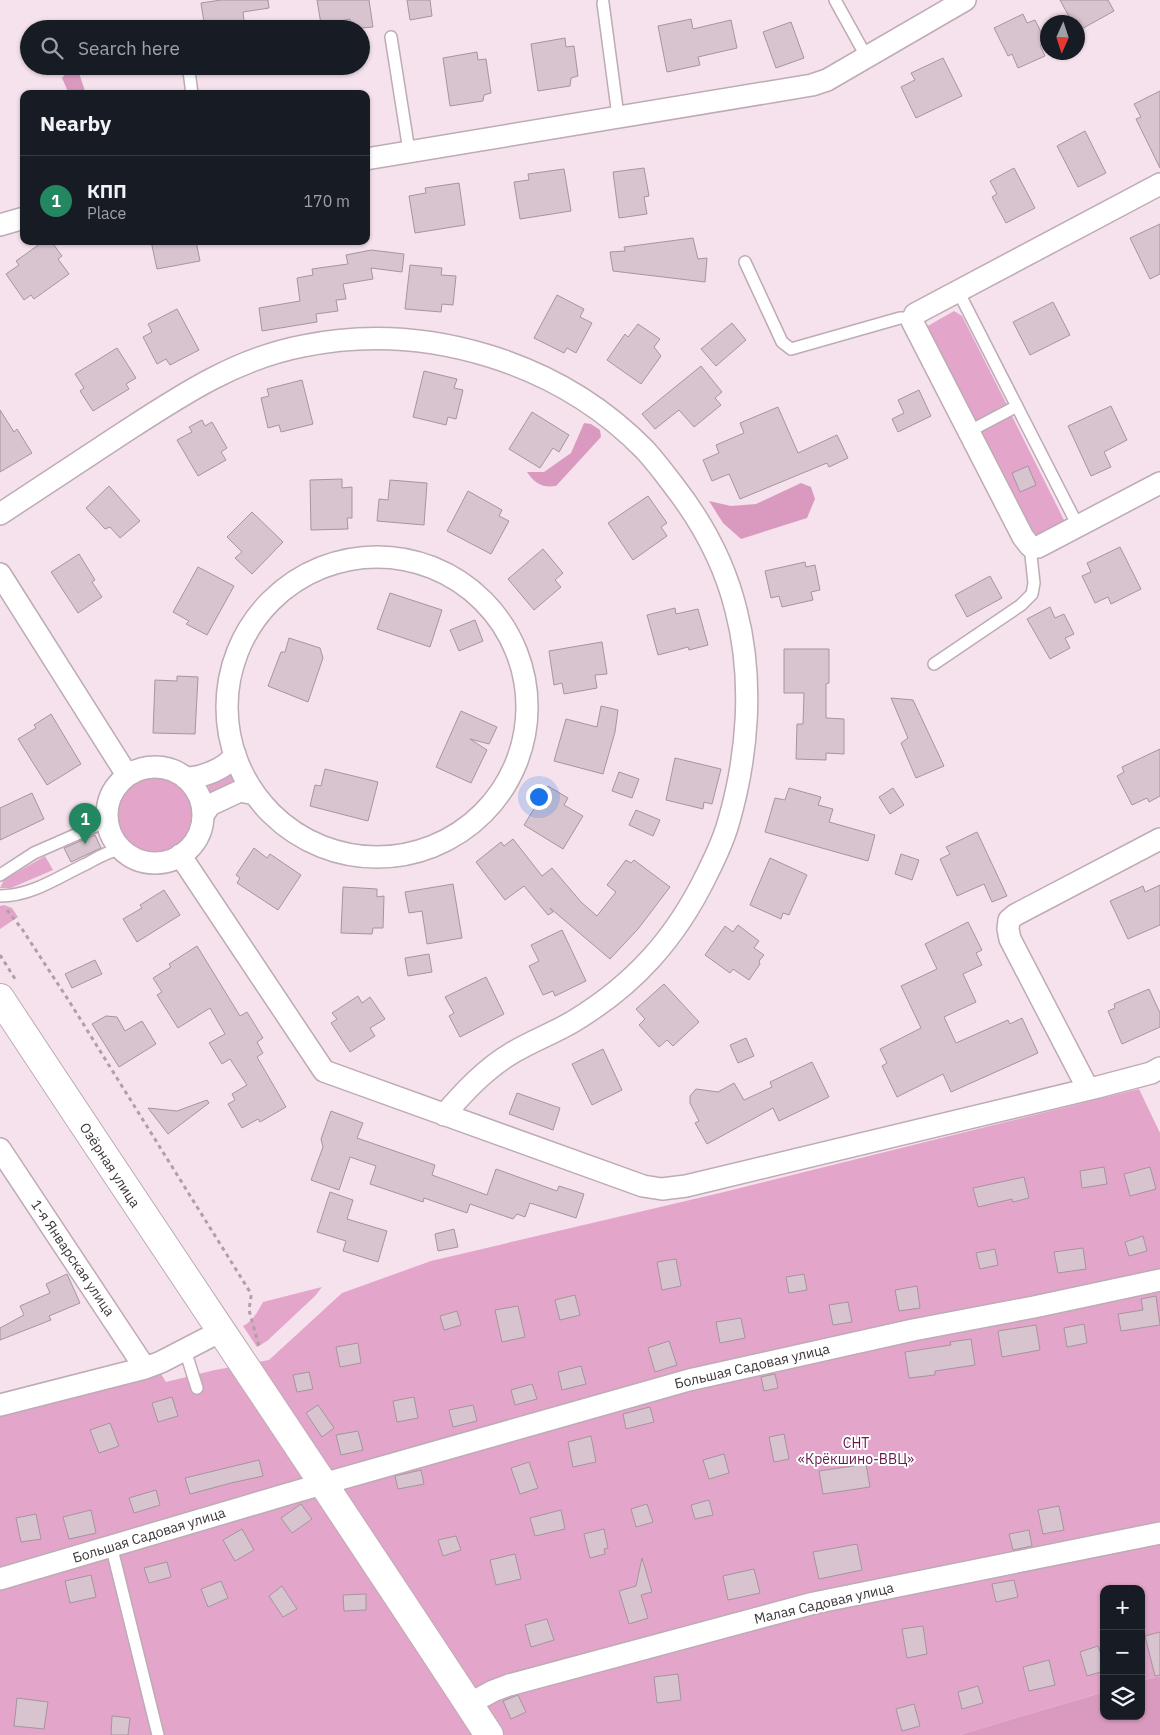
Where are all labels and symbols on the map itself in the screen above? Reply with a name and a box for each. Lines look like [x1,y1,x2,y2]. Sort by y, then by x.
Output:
north arrow [1040,15,1085,60]
your location [526,784,552,810]
pin: 1 [69,803,101,844]
street label: Озёрная улица [76,1119,145,1211]
street label: 1-я Январская улица [27,1196,119,1320]
street label: Большая Садовая улица [673,1339,832,1393]
park label: СНТ «Крёкшино-ВВЦ» [798,1434,914,1468]
street label: Большая Садовая улица [70,1503,228,1567]
street label: Малая Садовая улица [752,1578,896,1628]

